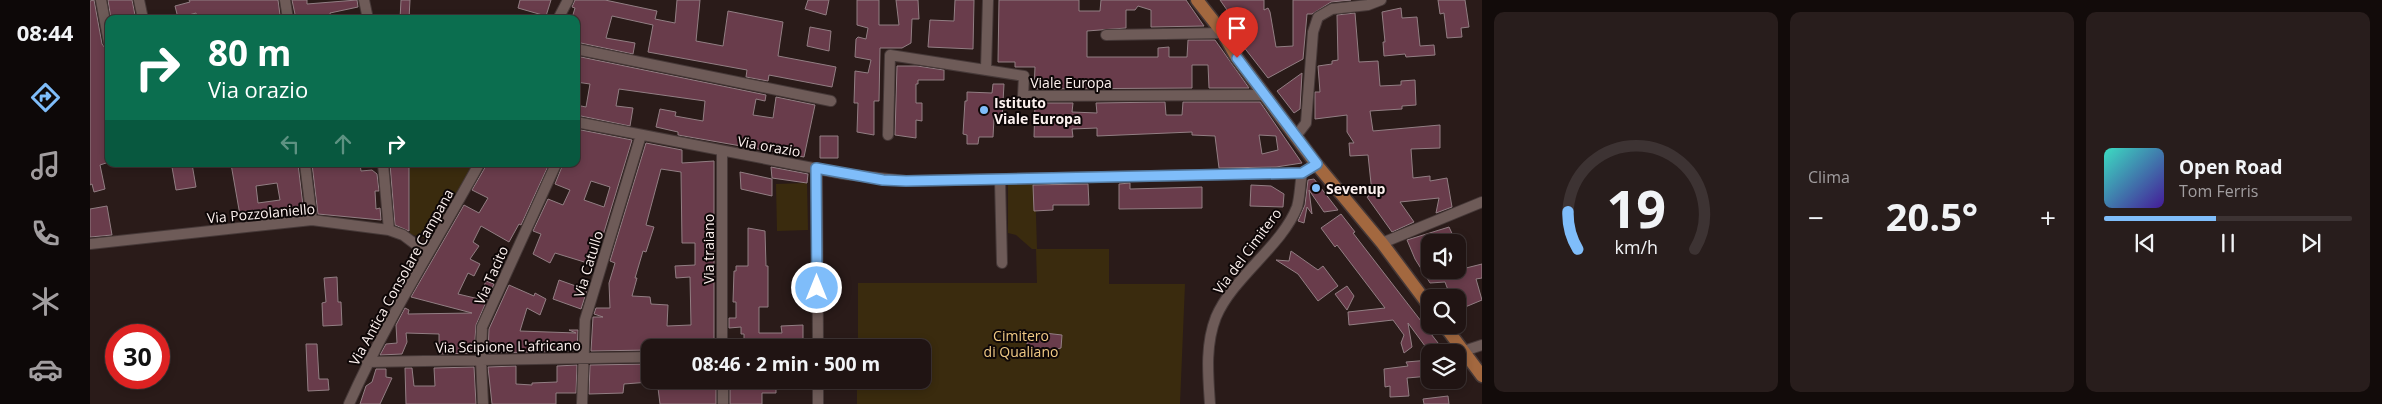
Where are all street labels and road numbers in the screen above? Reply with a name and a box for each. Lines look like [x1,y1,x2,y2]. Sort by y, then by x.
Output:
street label: Viale Europa [1030,73,1112,92]
street label: Via orazio [736,131,802,161]
street label: Via Antica Consolare Campana [344,185,458,369]
street label: Via Pozzolaniello [206,199,316,227]
street label: Via del Cimitero [1208,204,1286,298]
street label: Via traiano [699,214,718,284]
street label: Via Catullo [569,228,607,300]
street label: Via Tacito [470,243,512,307]
street label: Via Scipione L'africano [435,335,581,357]

